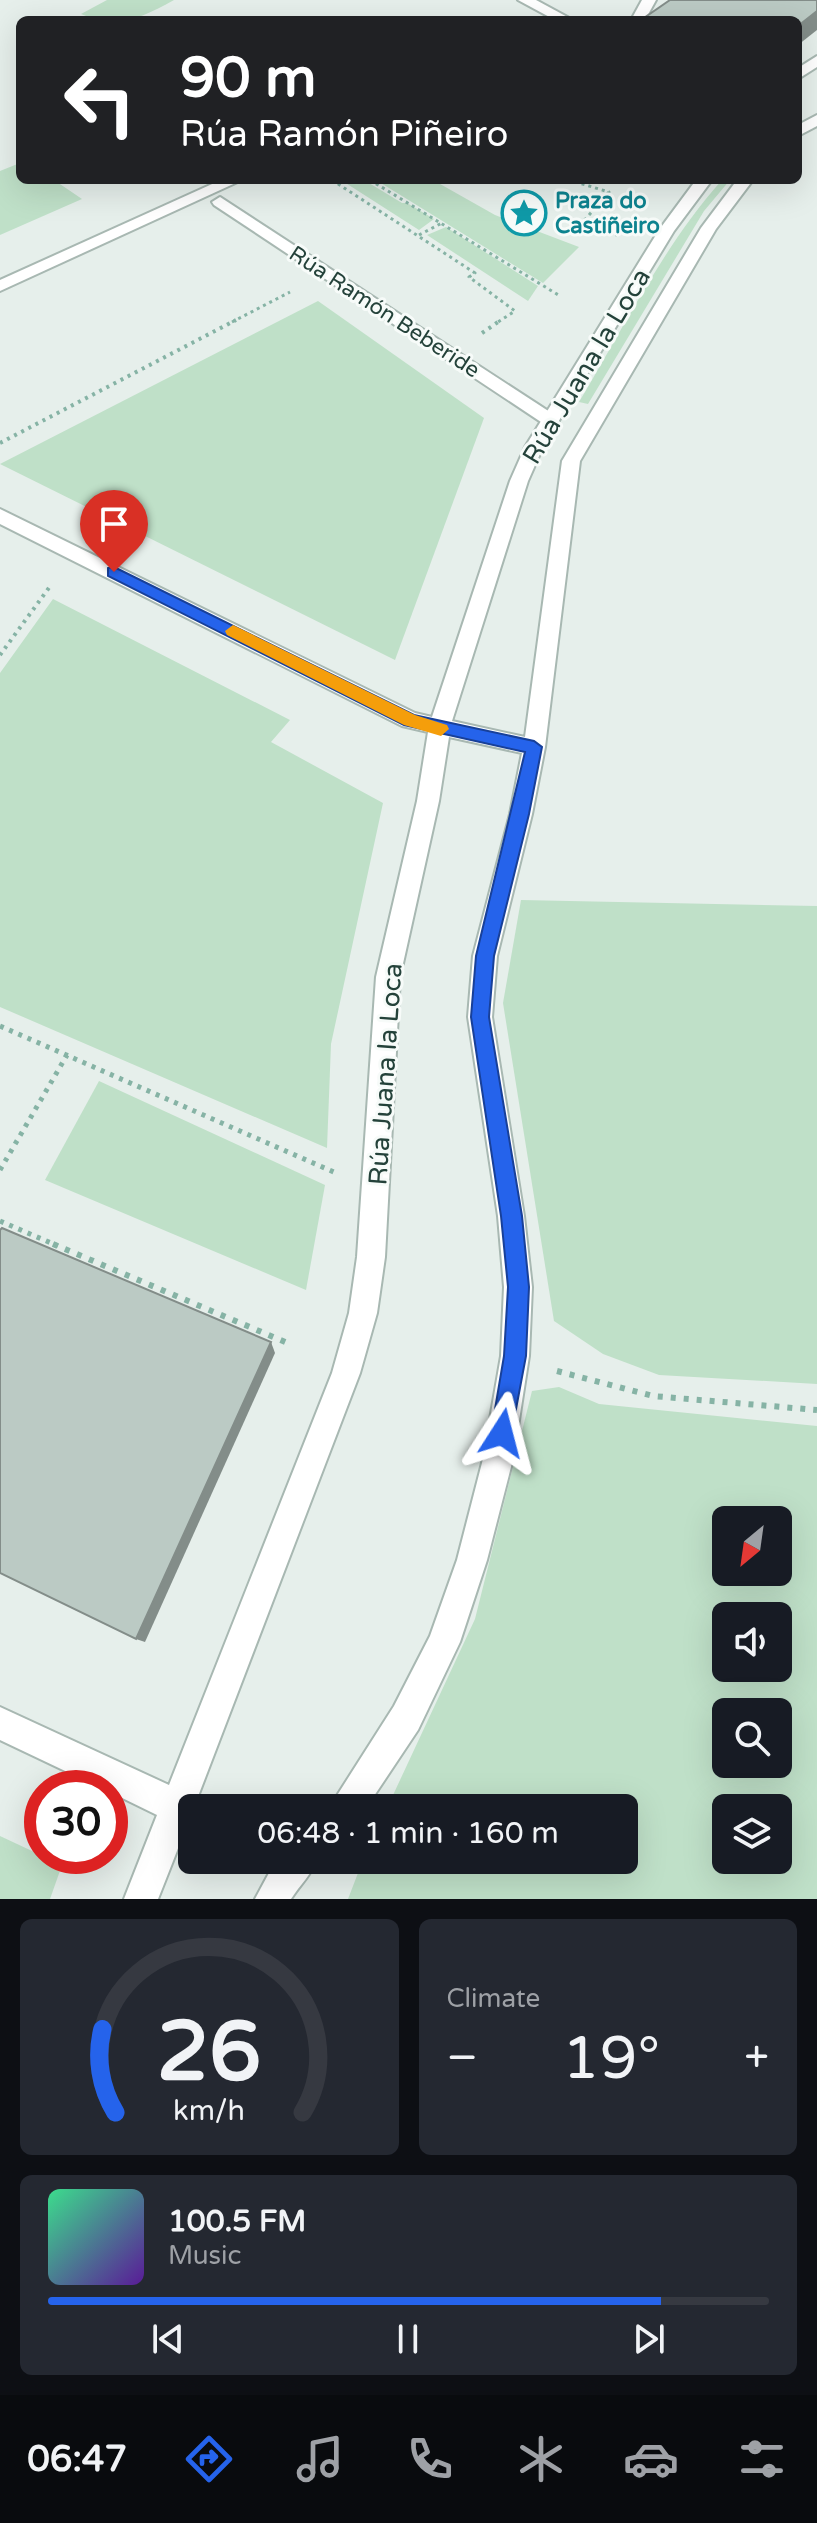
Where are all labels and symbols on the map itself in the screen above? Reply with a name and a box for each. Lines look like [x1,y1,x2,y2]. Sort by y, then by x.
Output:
place label: Praza do Castiñeiro [555,188,660,239]
place icon: Praza do Castiñeiro [500,189,548,237]
street label: Rúa Ramón Beberide [284,240,485,383]
street label: Rúa Juana la Loca [516,263,657,470]
pin [80,490,148,572]
street label: Rúa Juana la Loca [362,962,409,1186]
position arrow [460,1391,544,1475]
north arrow [712,1506,792,1586]
speed limit sign: 30 [24,1770,128,1874]

